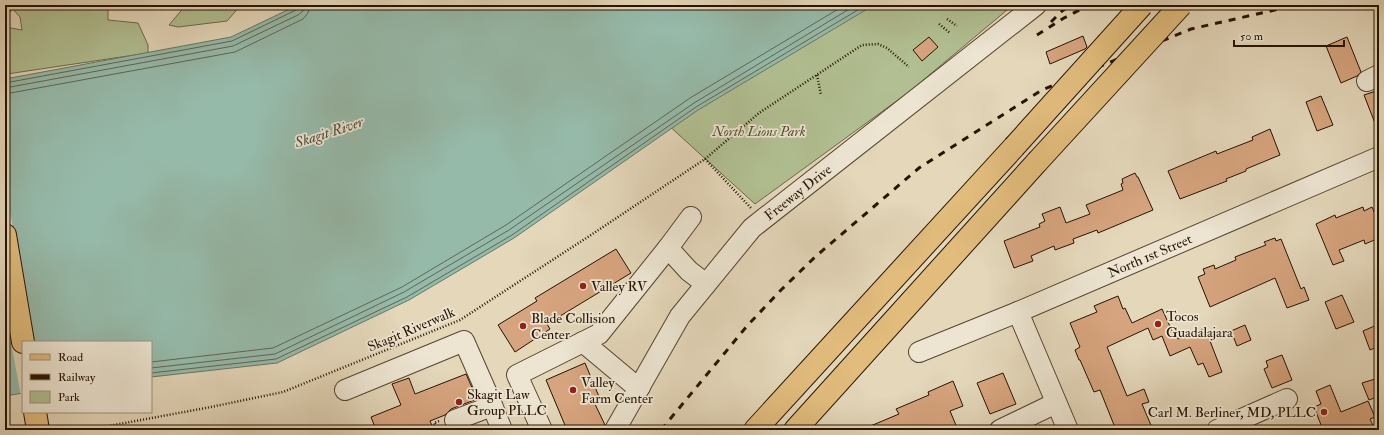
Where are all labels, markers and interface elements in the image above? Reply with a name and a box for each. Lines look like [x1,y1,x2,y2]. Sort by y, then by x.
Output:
scale bar [1234,22,1344,48]
text: 50 m [1240,29,1264,44]
water label: Skagit River [292,112,367,153]
park label: North Lions Park [711,123,806,140]
street label: Freeway Drive [761,161,835,224]
street label: North 1st Street [1105,230,1195,282]
place label: Valley RV [591,278,648,296]
marker: Valley RV [578,281,588,291]
street label: Skagit Riverwalk [365,303,458,356]
place label: Tocos Guadalajara [1166,308,1233,341]
place label: Blade Collision Center [531,310,615,343]
marker: Tocos Guadalajara [1153,319,1163,329]
marker: Blade Collision Center [518,321,528,331]
legend [22,341,152,413]
text: Road [58,350,83,365]
text: Railway [58,370,96,385]
place label: Valley Farm Center [581,374,654,407]
marker: Valley Farm Center [568,385,578,395]
place label: Skagit Law Group PLLC [467,386,547,420]
text: Park [58,390,80,405]
marker: Skagit Law Group PLLC [454,397,464,407]
place label: Carl M. Berliner, MD, PLLC [1148,404,1316,421]
marker: Carl M. Berliner, MD, PLLC [1319,407,1329,417]

